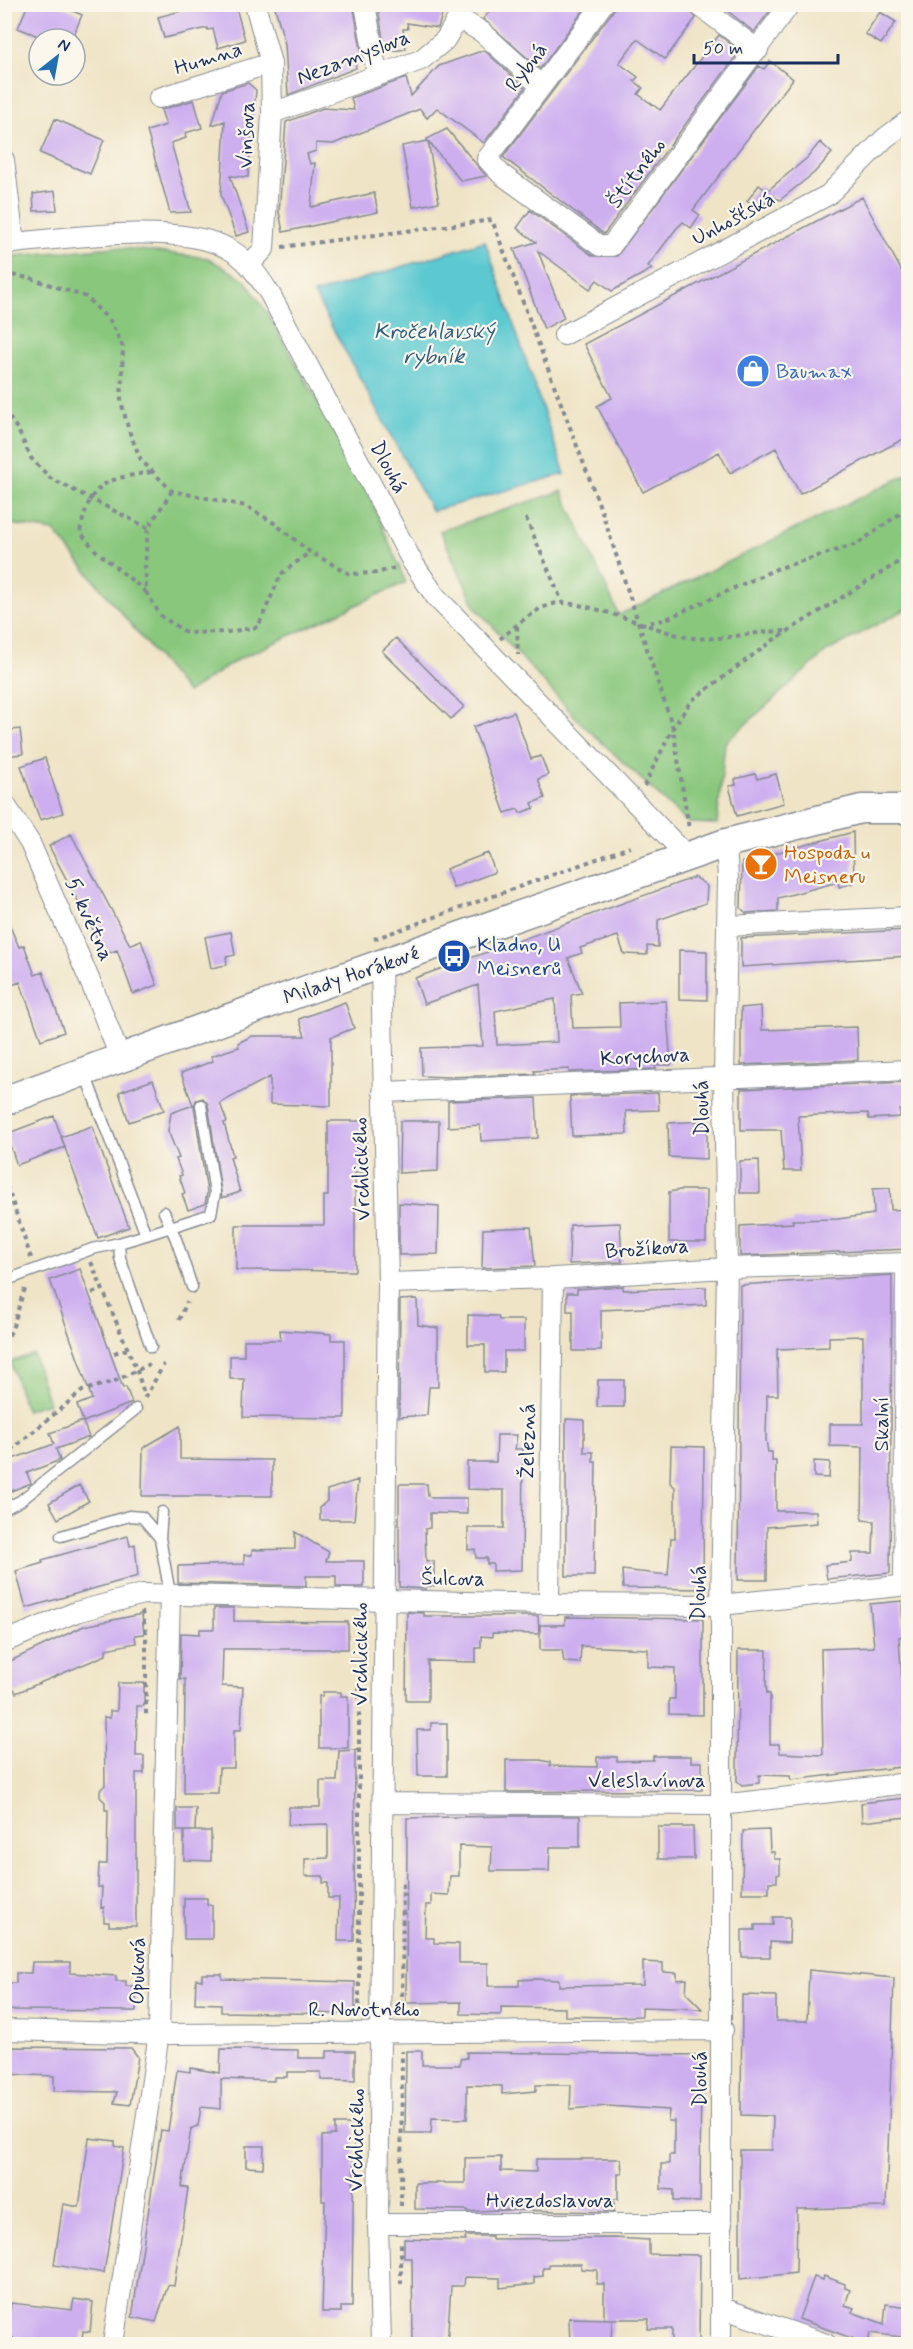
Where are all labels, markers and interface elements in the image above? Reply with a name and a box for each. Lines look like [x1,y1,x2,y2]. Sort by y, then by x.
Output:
street label: Nezamyslova [293,24,414,92]
north arrow [27,27,87,87]
scale bar [694,27,838,65]
text: N [54,34,74,57]
street label: Humna [171,35,246,83]
street label: Rybná [499,37,554,98]
text: 50 m [703,37,743,61]
street label: Vinšova [232,101,262,169]
street label: Štítného [601,133,672,214]
street label: Unhošťská [687,185,780,253]
water label: Kročehlavský rybník [374,318,497,371]
shop icon: Baumax [735,353,771,389]
place label: Baumax [776,358,852,386]
street label: Dlouhá [363,436,414,499]
place label: Hospoda u Meisneru [784,839,870,891]
bar icon: Hospoda u Meisneru [743,846,779,882]
street label: 5. května [58,873,120,966]
place label: Kladno, U Meisnerů [477,931,561,983]
bus stop icon: Kladno, U Meisnerů [436,938,472,974]
street label: Milady Horákové [280,940,423,1012]
street label: Korychova [599,1041,691,1073]
street label: Dlouhá [688,1080,716,1136]
street label: Vrchlického [346,1117,378,1221]
street label: Brožíkova [604,1232,690,1266]
street label: Skalní [868,1397,896,1451]
street label: Železná [513,1403,543,1479]
street label: Šulcova [421,1564,485,1594]
street label: Dlouhá [685,1565,713,1621]
street label: Vrchlického [347,1602,375,1706]
street label: Veleslavínova [588,1767,706,1795]
street label: Opuková [123,1937,153,2005]
street label: R. Novotného [308,1996,420,2024]
street label: Dlouhá [686,2051,714,2107]
street label: Vrchlického [342,2088,372,2192]
street label: Hviezdoslavova [486,2187,614,2215]

